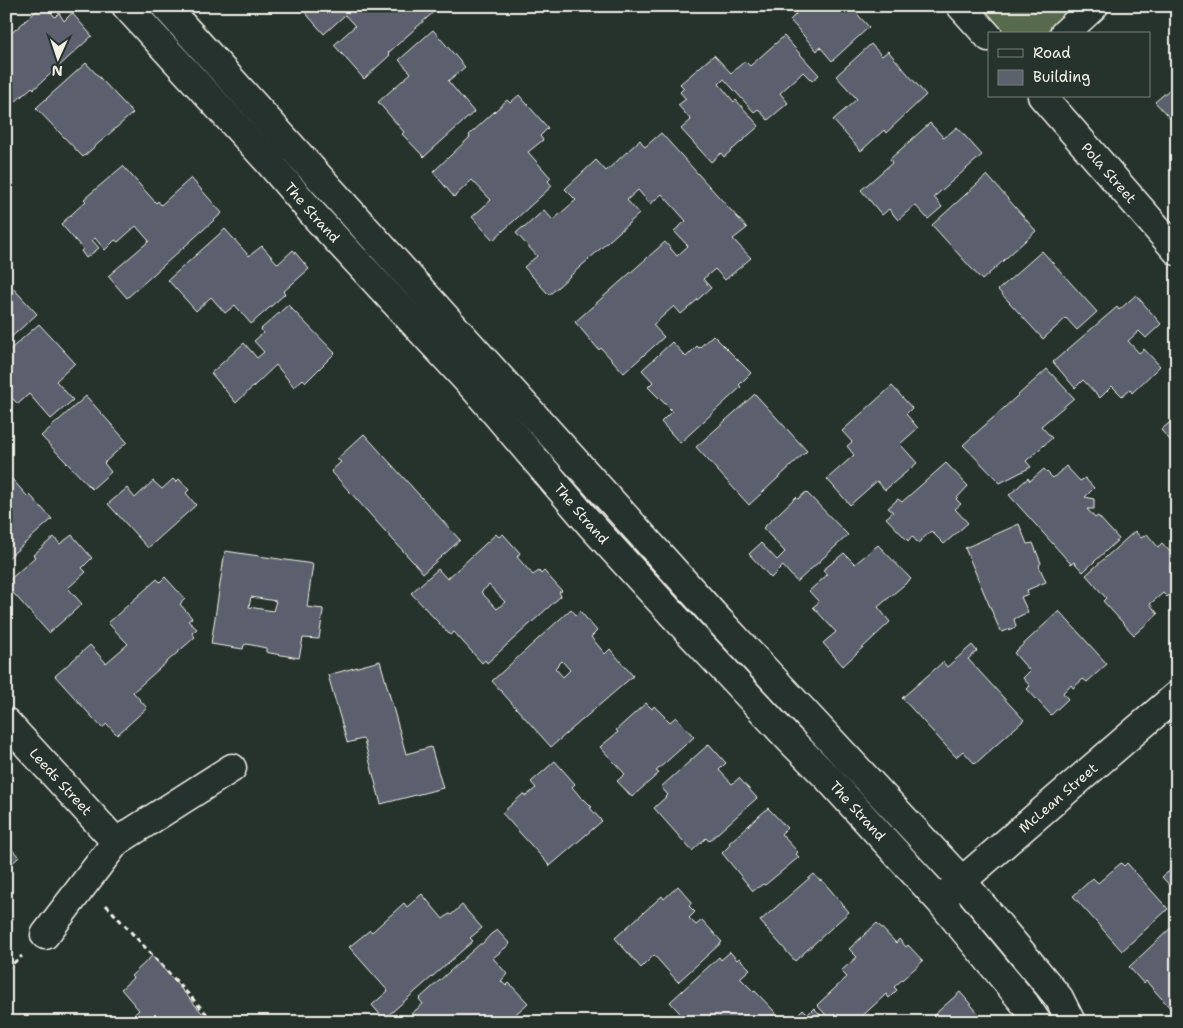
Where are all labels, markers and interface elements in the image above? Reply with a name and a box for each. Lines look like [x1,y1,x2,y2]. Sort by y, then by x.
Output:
north arrow [32,32,82,82]
legend [988,32,1150,98]
text: Road [1033,43,1071,63]
text: N [51,62,63,80]
text: Building [1033,67,1090,87]
street label: Pola Street [1078,139,1140,207]
street label: The Strand [281,178,344,246]
street label: The Strand [550,479,613,548]
street label: Leeds Street [25,744,96,819]
street label: McLean Street [1015,759,1101,837]
street label: The Strand [826,777,890,845]

